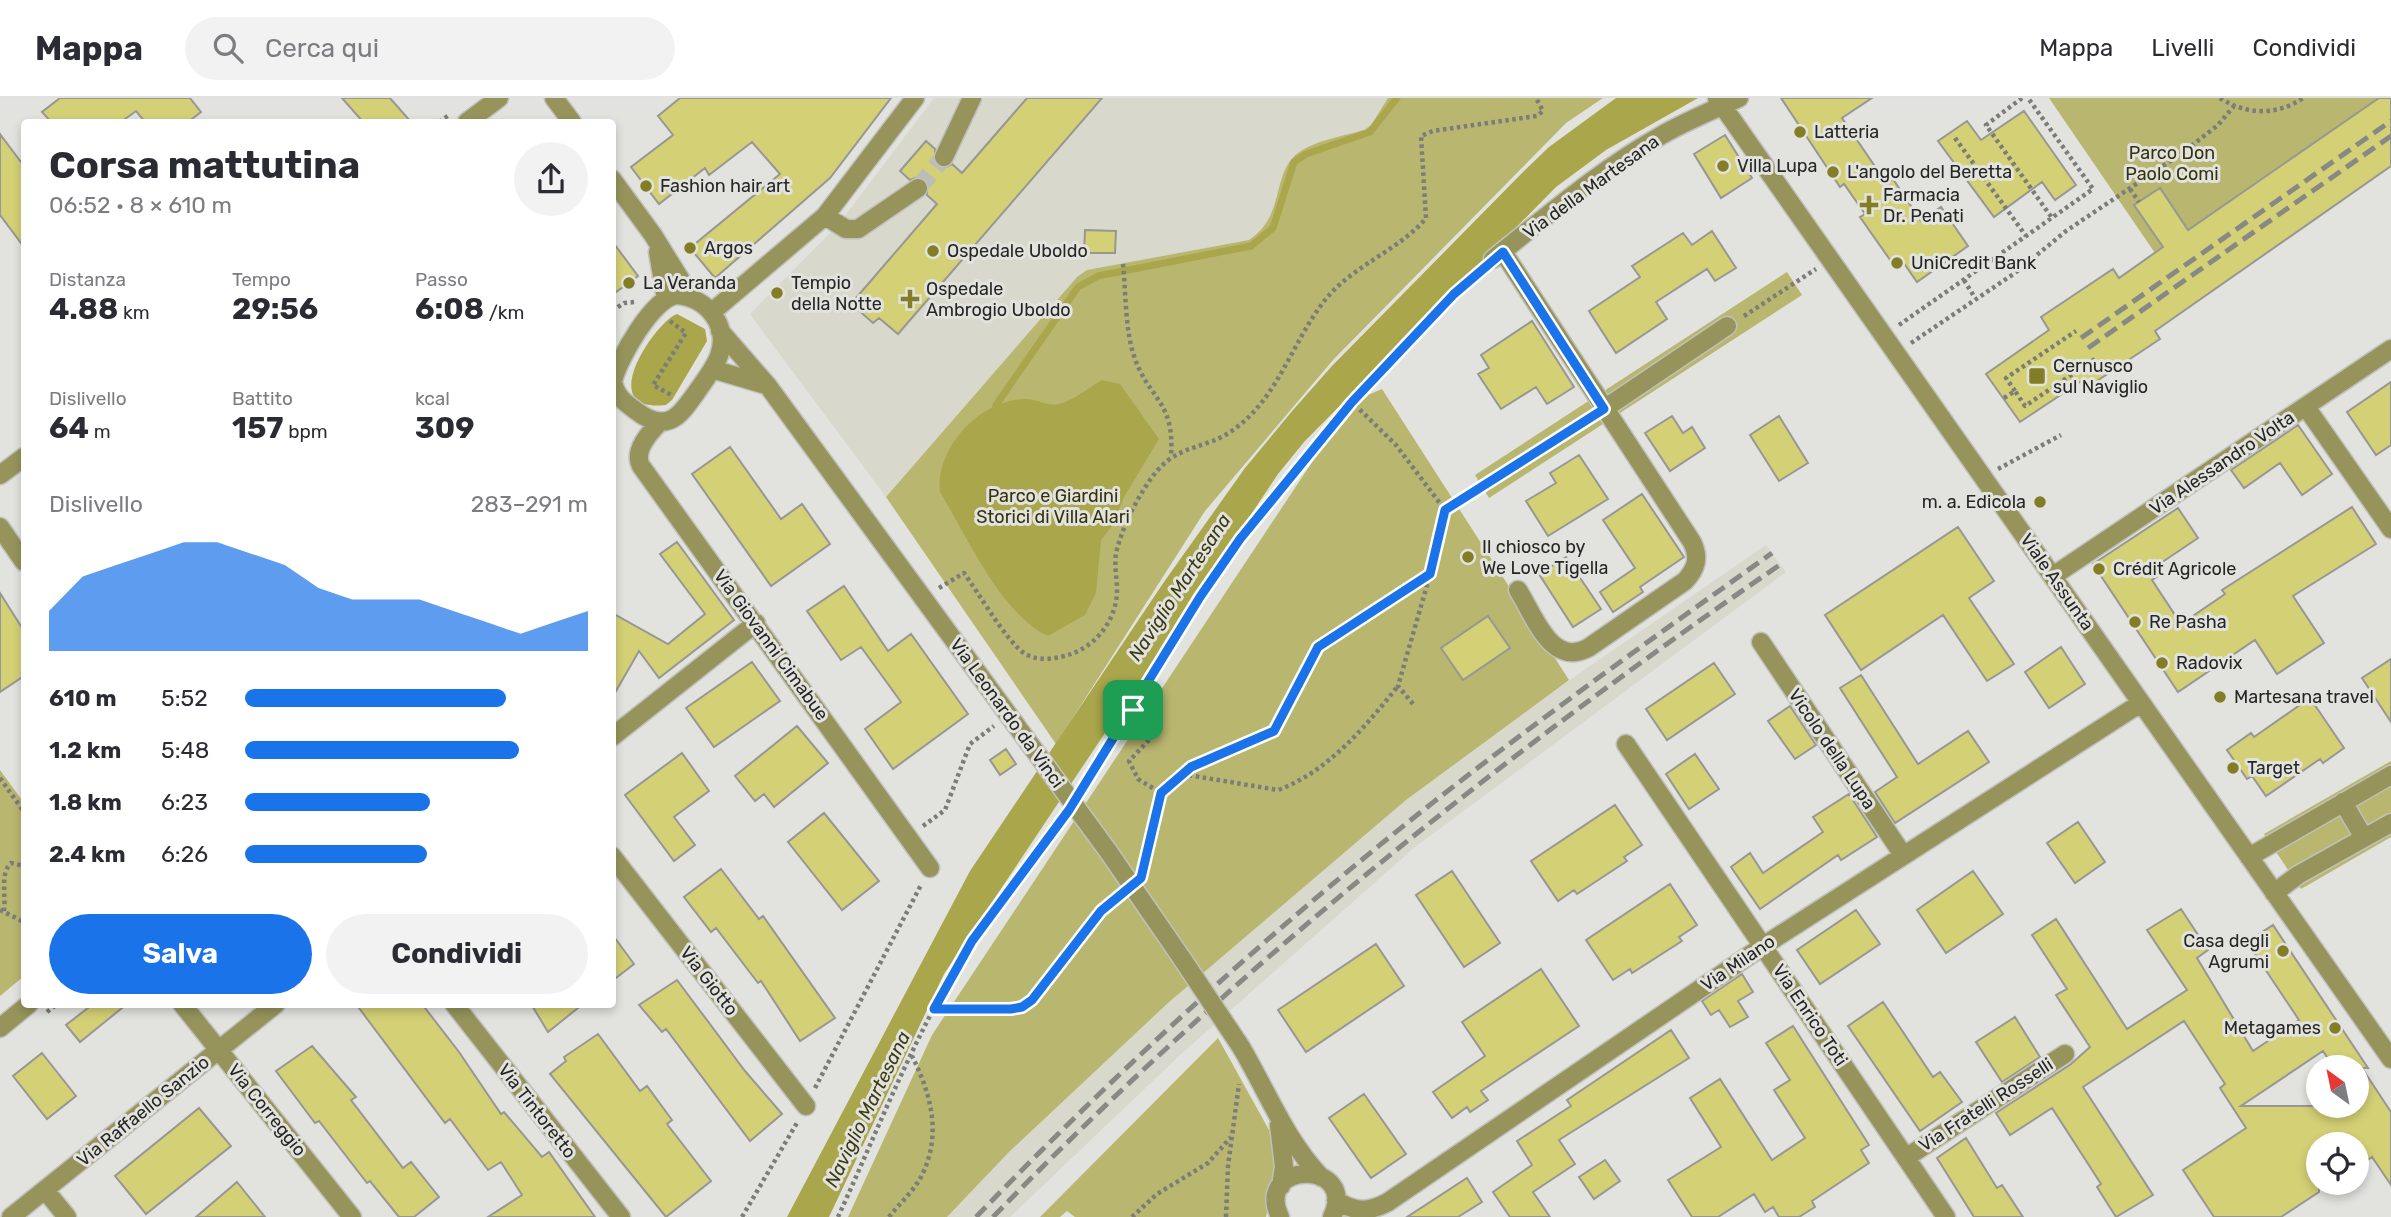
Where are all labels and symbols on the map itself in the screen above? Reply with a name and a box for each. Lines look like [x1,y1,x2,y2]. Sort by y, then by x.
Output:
place label: Latteria [1814,121,1879,143]
marker: Latteria [1792,124,1808,140]
street label: Via della Martesana [1519,130,1663,244]
park label: Parco Don Paolo Comi [2125,142,2219,185]
place label: Villa Lupa [1737,155,1818,177]
marker: Villa Lupa [1715,158,1731,174]
place label: L'angolo del Beretta [1847,161,2012,183]
marker: L'angolo del Beretta [1825,164,1841,180]
place label: Fashion hair art [660,175,790,197]
marker: Fashion hair art [638,178,654,194]
place label: Farmacia Dr. Penati [1883,184,1964,227]
marker: Farmacia Dr. Penati [1861,197,1877,213]
place label: Argos [704,237,753,259]
marker: Argos [682,240,698,256]
place label: Ospedale Uboldo [947,240,1088,262]
marker: Ospedale Uboldo [925,243,941,259]
place label: UniCredit Bank [1911,252,2037,274]
marker: UniCredit Bank [1889,255,1905,271]
place label: La Veranda [643,272,736,294]
place label: Tempio della Notte [791,272,882,315]
marker: La Veranda [621,275,637,291]
place label: Ospedale Ambrogio Uboldo [926,278,1071,321]
marker: Tempio della Notte [769,285,785,301]
marker: Ospedale Ambrogio Uboldo [900,289,920,309]
place label: Cernusco sul Naviglio [2053,355,2148,398]
marker: Cernusco sul Naviglio [2027,366,2047,386]
street label: Via Alessandro Volta [2145,406,2299,520]
park label: Parco e Giardini Storici di Villa Alari [976,485,1130,528]
place label: m. a. Edicola [1922,491,2026,513]
marker: m. a. Edicola [2032,494,2048,510]
water label: Naviglio Martesana [1123,509,1236,665]
street label: Viale Assunta [2015,529,2099,635]
place label: Il chiosco by We Love Tigella [1482,536,1608,579]
marker: Il chiosco by We Love Tigella [1460,549,1476,565]
place label: Crédit Agricole [2113,558,2236,580]
marker: Crédit Agricole [2091,561,2107,577]
street label: Via Giovanni Cimabue [709,565,833,725]
place label: Re Pasha [2149,611,2227,633]
marker: Re Pasha [2127,614,2143,630]
street label: Via Leonardo da Vinci [945,634,1069,792]
place label: Radovix [2176,652,2243,674]
marker: Radovix [2154,655,2170,671]
pin [1103,680,1163,740]
street label: Vicolo della Lupa [1784,685,1880,813]
place label: Martesana travel [2234,686,2374,708]
marker: Martesana travel [2212,689,2228,705]
place label: Target [2247,757,2300,779]
marker: Target [2225,760,2241,776]
street label: Via Milano [1697,930,1779,996]
place label: Casa degli Agrumi [2183,930,2269,973]
street label: Via Giotto [675,942,743,1020]
marker: Casa degli Agrumi [2275,943,2291,959]
street label: Via Enrico Toti [1768,960,1852,1070]
place label: Metagames [2224,1017,2321,1039]
marker: Metagames [2327,1020,2343,1036]
water label: Naviglio Martesana [820,1028,915,1191]
street label: Via Raffaello Sanzio [72,1051,214,1171]
street label: Via Fratelli Rosselli [1915,1053,2057,1157]
north arrow [2306,1055,2370,1118]
street label: Via Correggio [223,1059,311,1161]
street label: Via Tintoretto [493,1059,581,1163]

